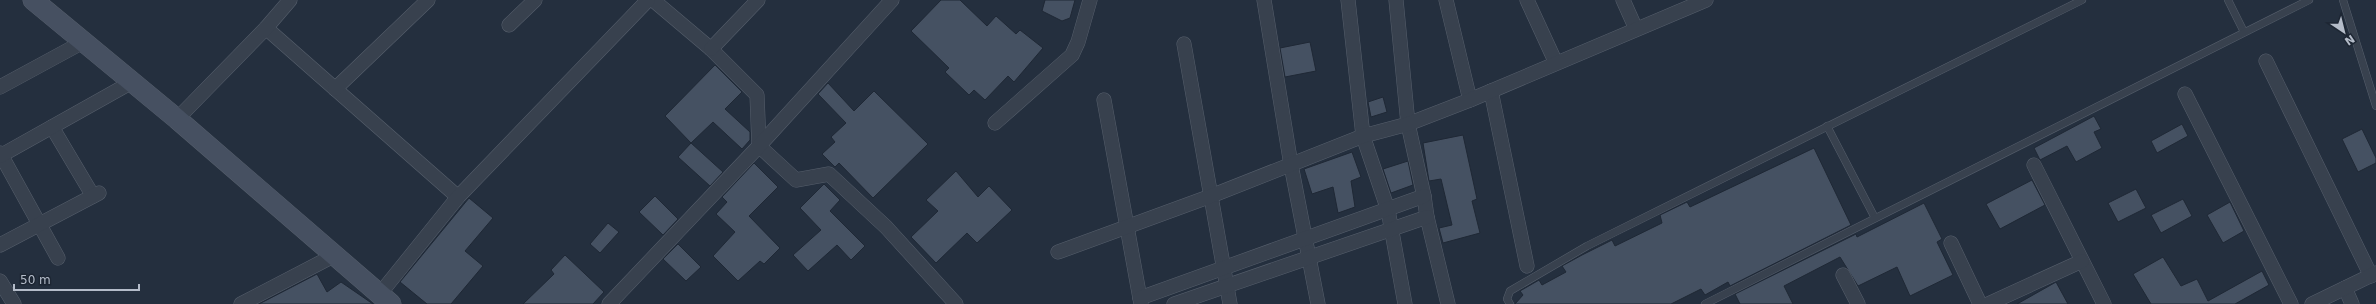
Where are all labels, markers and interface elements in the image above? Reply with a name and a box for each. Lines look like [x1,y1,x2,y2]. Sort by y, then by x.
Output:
north arrow [2324,12,2364,52]
text: N [2342,32,2357,48]
scale bar [14,266,139,292]
text: 50 m [20,273,51,287]

